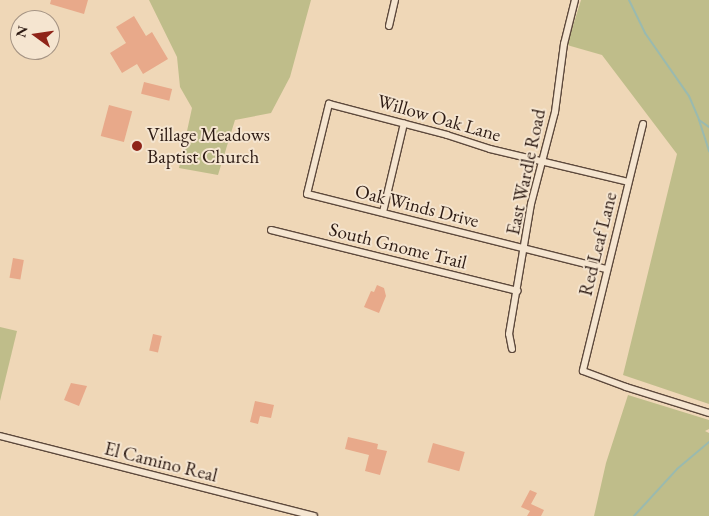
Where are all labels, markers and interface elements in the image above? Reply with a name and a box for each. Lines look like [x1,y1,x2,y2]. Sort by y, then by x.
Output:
north arrow [10,10,60,60]
text: N [11,24,32,39]
street label: Willow Oak Lane [375,89,503,147]
street label: East Wardle Road [502,107,550,237]
place label: Village Meadows Baptist Church [147,124,270,168]
marker: Village Meadows Baptist Church [131,140,143,152]
street label: Oak Winds Drive [353,180,481,232]
street label: Red Leaf Lane [574,190,622,298]
street label: South Gnome Trail [327,218,469,274]
street label: El Camino Real [102,437,220,487]

